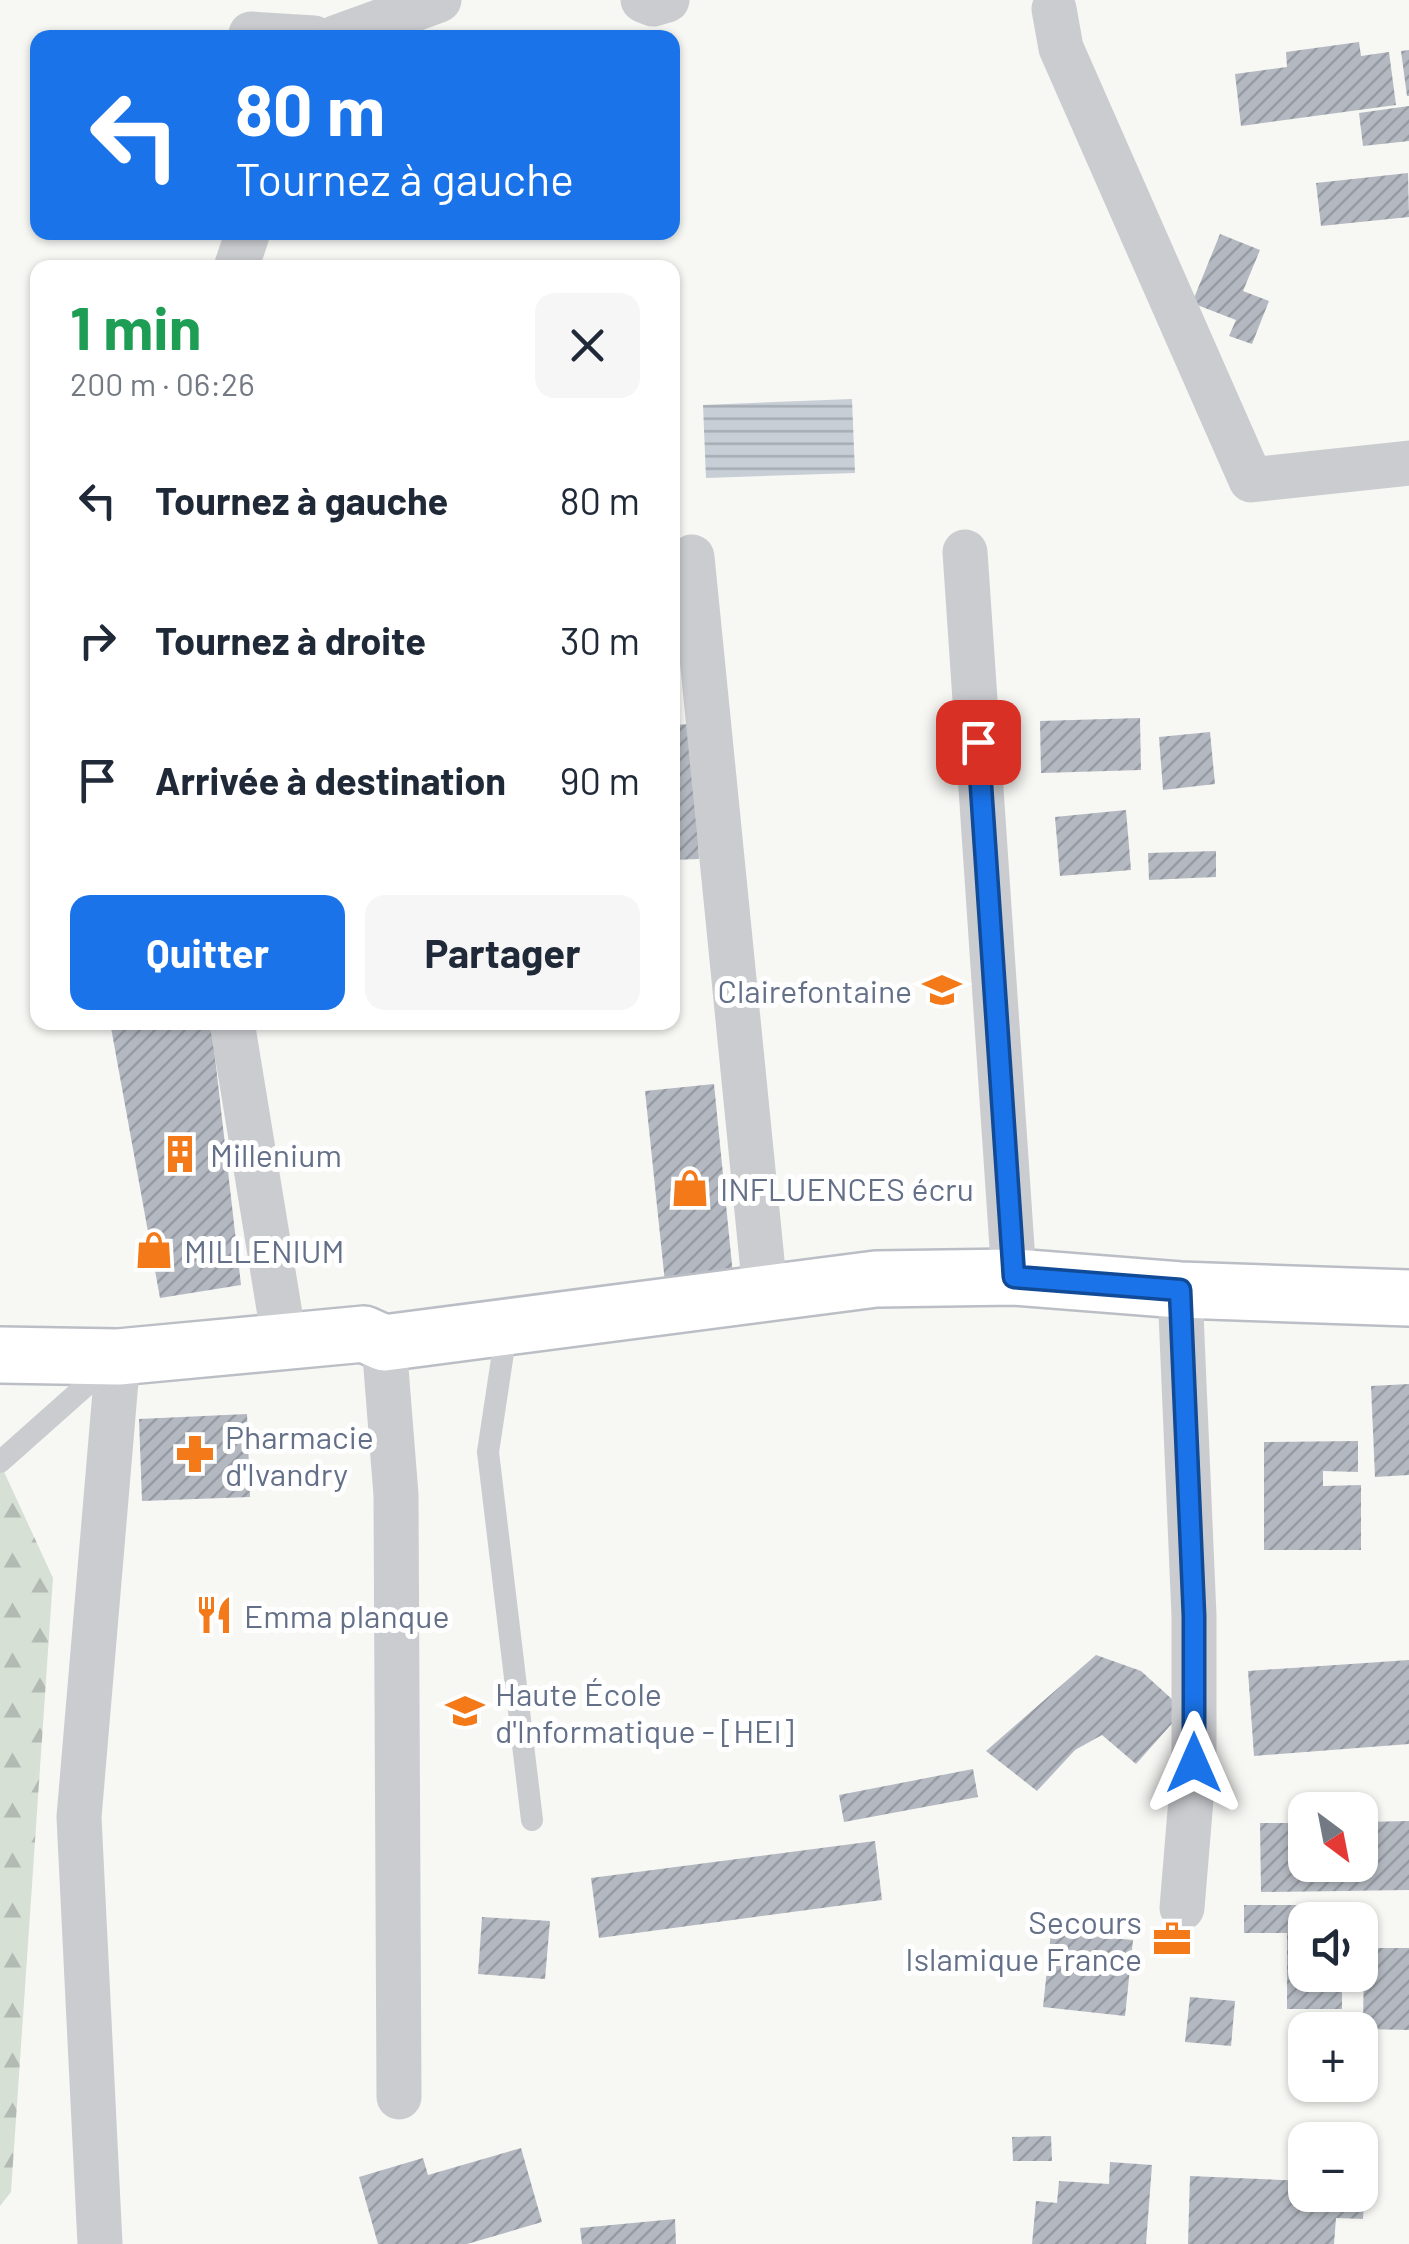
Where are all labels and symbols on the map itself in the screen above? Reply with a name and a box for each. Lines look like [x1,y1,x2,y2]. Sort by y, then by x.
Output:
pin [936,700,1021,785]
school or university icon: Clairefontaine [921,969,963,1011]
place label: Clairefontaine [718,971,912,1009]
building icon: Millenium [159,1133,201,1175]
place label: Millenium [210,1135,342,1173]
shop icon: INFLUENCES écru [669,1167,711,1209]
place label: INFLUENCES écru [720,1169,974,1207]
shop icon: MILLENIUM [133,1229,175,1271]
place label: MILLENIUM [184,1231,344,1269]
place label: Pharmacie d'Ivandry [225,1417,374,1492]
pharmacy icon: Pharmacie d'Ivandry [174,1433,216,1475]
restaurant icon: Emma planque [193,1594,235,1636]
place label: Emma planque [244,1596,450,1634]
place label: Haute École d'Informatique - [HEI] [495,1674,794,1749]
school or university icon: Haute École d'Informatique - [HEI] [444,1690,486,1732]
position arrow [1142,1711,1246,1815]
north arrow [1288,1792,1378,1882]
place label: Secours Islamique France [905,1902,1142,1977]
office icon: Secours Islamique France [1151,1918,1193,1960]

